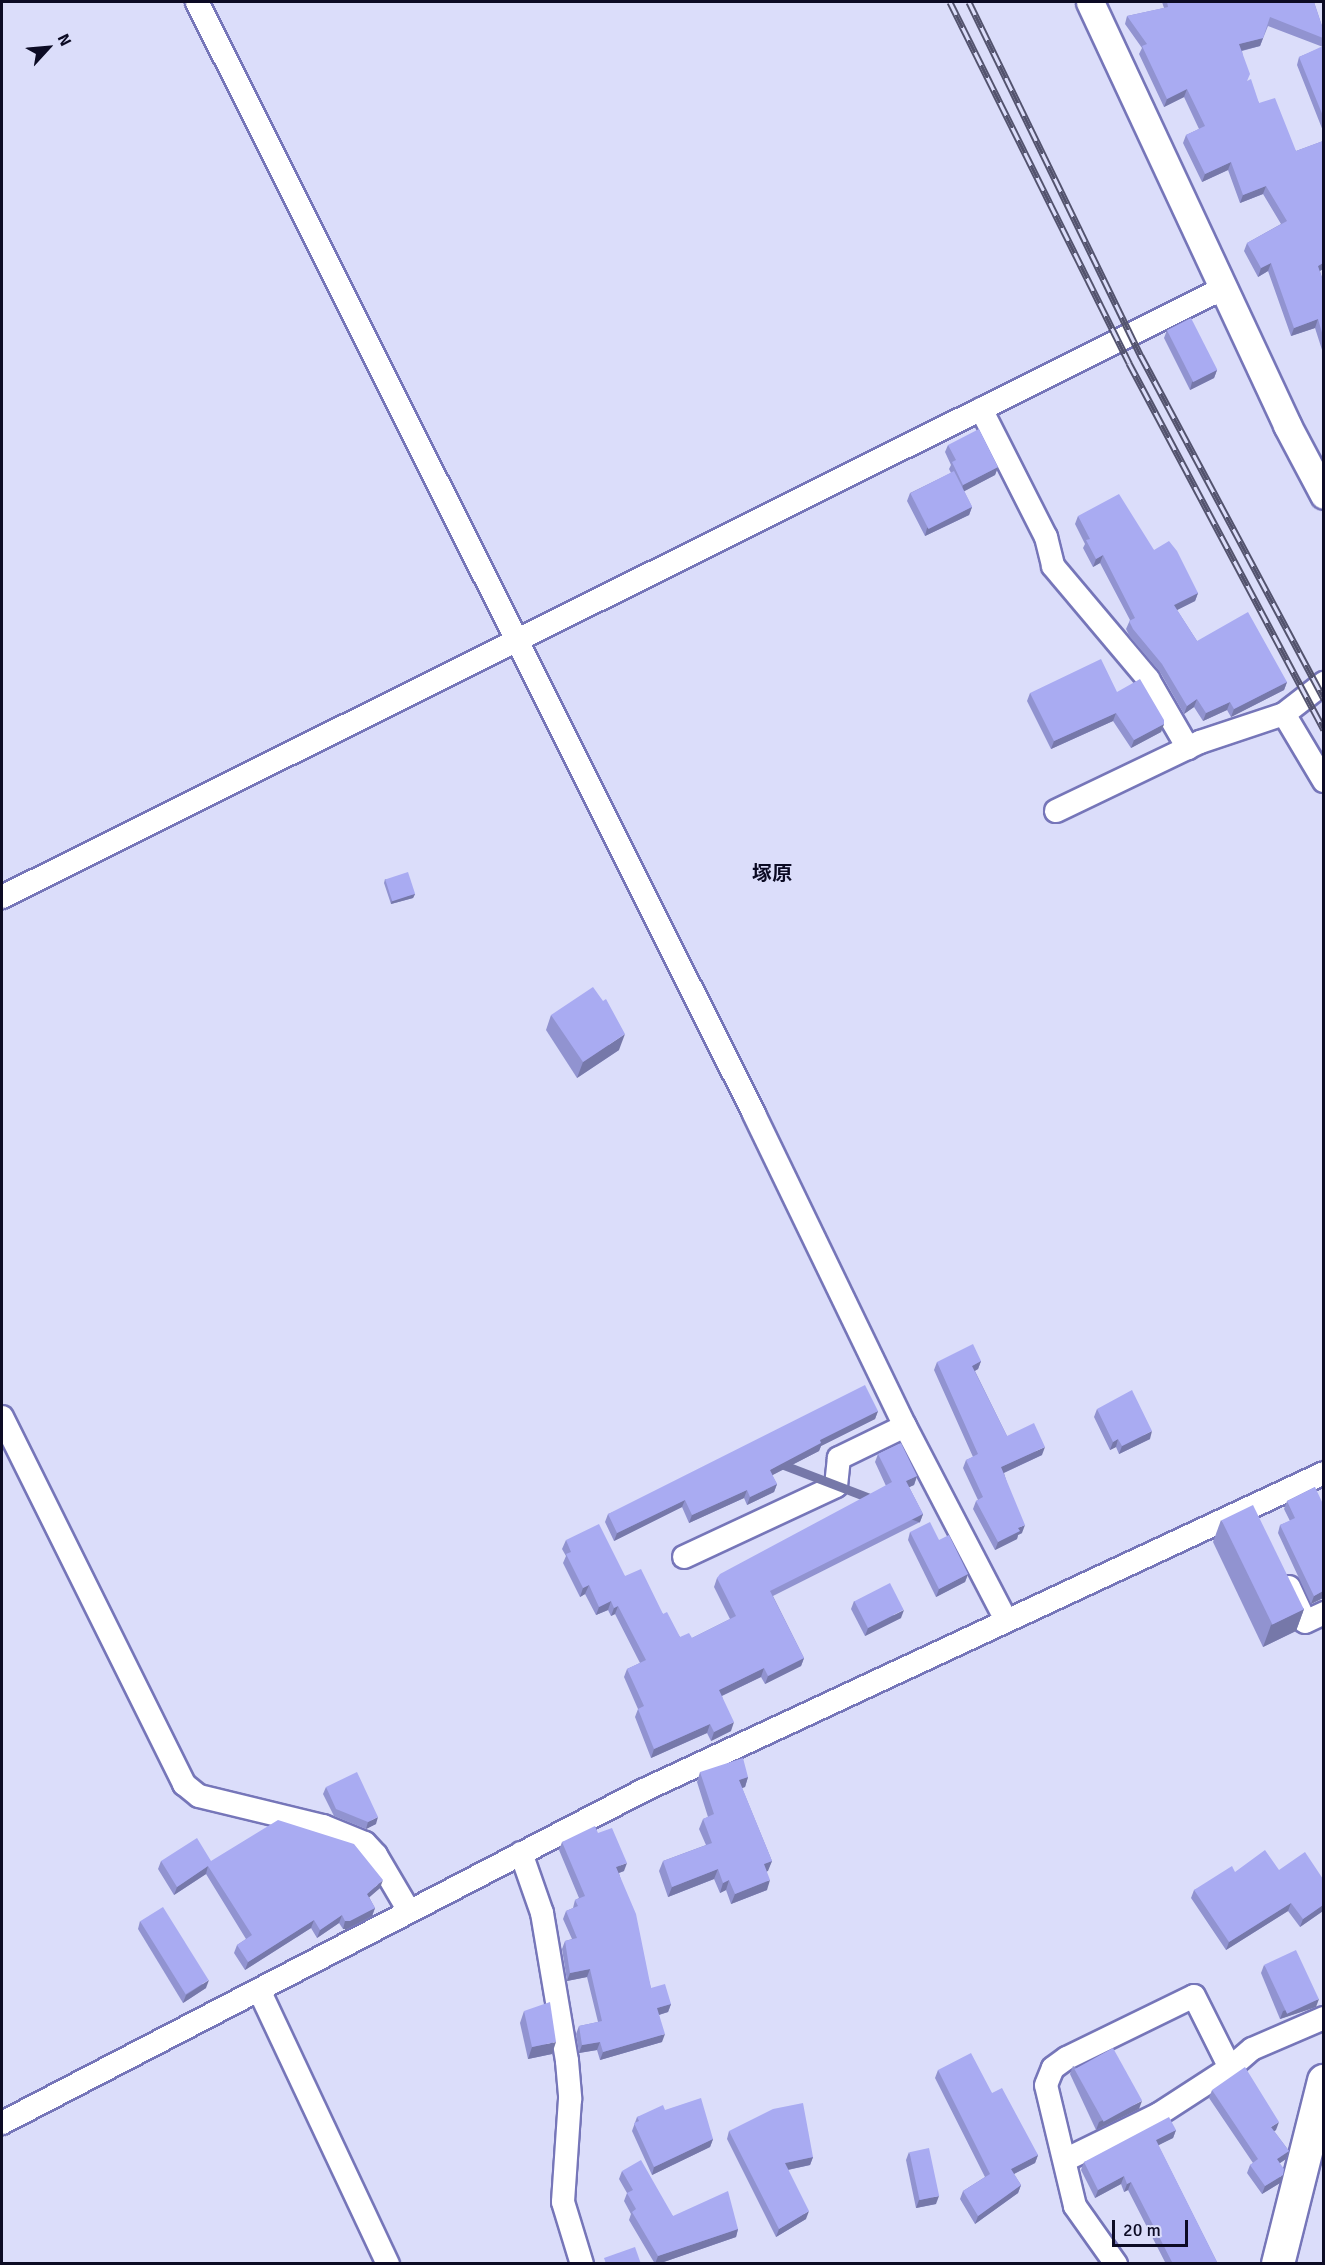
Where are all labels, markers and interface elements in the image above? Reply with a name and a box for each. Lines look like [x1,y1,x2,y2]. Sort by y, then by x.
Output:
north arrow [18,18,78,78]
text: N [53,31,76,49]
district label: 塚原 [752,861,792,885]
scale bar [1115,2208,1192,2246]
text: 20 m [1123,2219,1161,2241]

